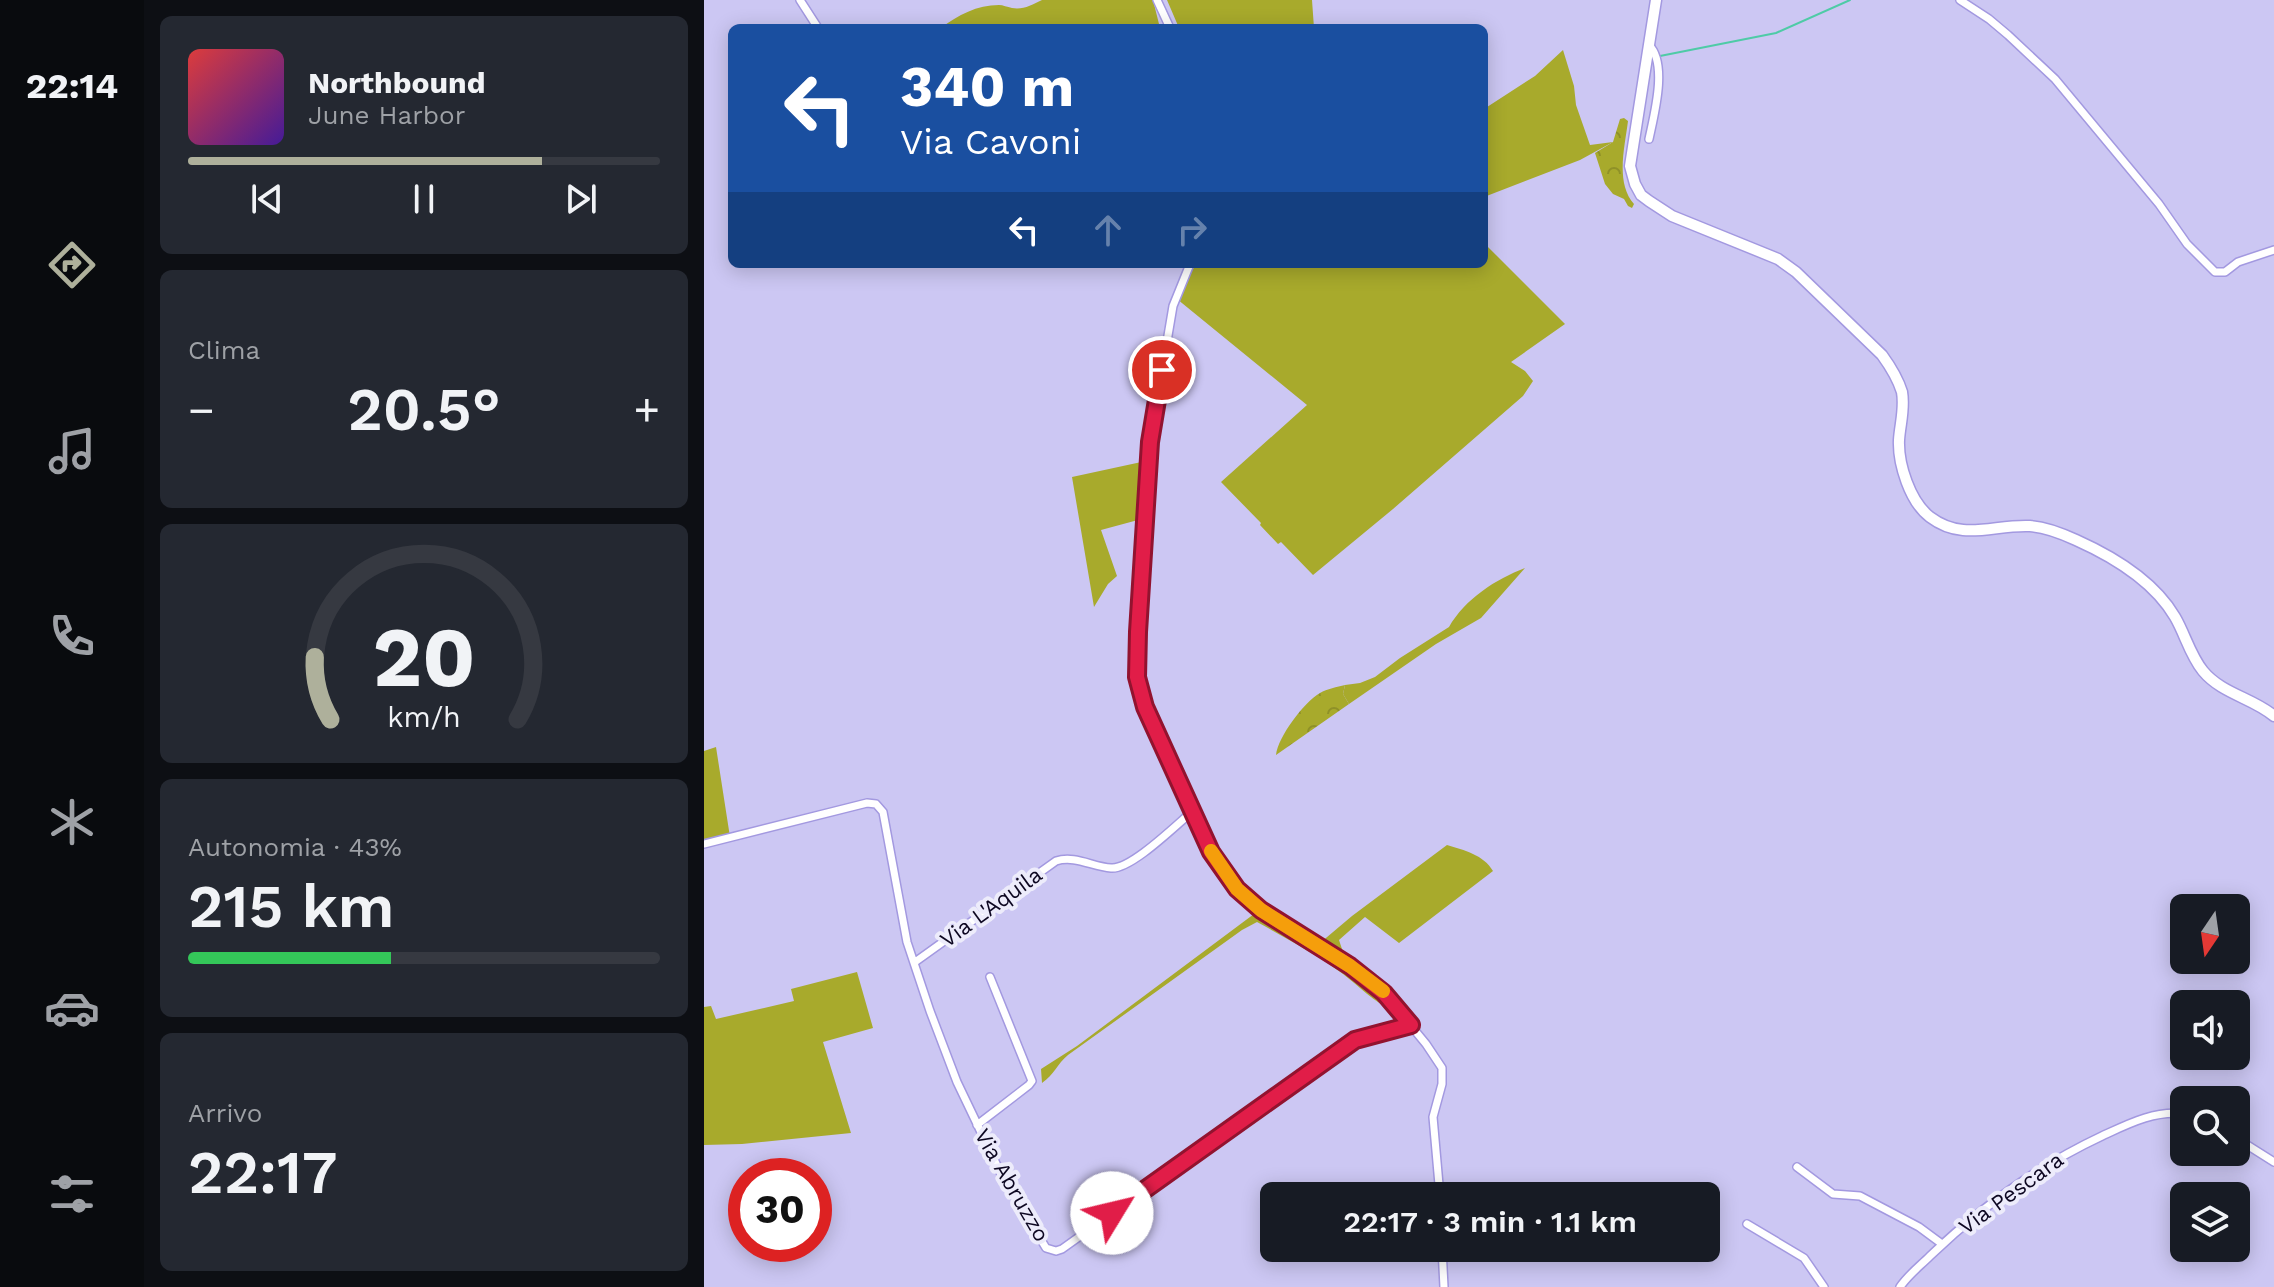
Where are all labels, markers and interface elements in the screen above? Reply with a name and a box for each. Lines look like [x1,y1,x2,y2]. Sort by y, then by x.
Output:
text: 340 m [900,54,1074,120]
icon: left [768,56,872,160]
text: 22:14 [26,65,118,107]
text: Northbound [308,65,485,100]
text: June Harbor [308,100,465,130]
text: Via Cavoni [900,121,1081,163]
icon: previous [245,177,289,221]
icon: pause [402,177,446,221]
icon: next [559,177,603,221]
icon: left [1002,208,1046,252]
icon: ahead [1086,208,1130,252]
icon: right [1170,208,1214,252]
icon: directions [44,237,100,293]
text: Clima [188,335,260,365]
pin [1128,336,1196,404]
icon: arrive [1140,348,1184,392]
text: 20.5° [347,374,501,445]
text: − [188,384,215,436]
text: + [633,384,660,436]
icon: music [44,423,100,479]
icon: phone [44,608,100,664]
text: 20 [372,608,476,705]
text: km/h [387,700,461,734]
icon: climate [44,794,100,850]
text: Autonomia · 43% [188,832,402,862]
street label: Via L'Aquila [935,862,1047,952]
text: 215 km [188,871,395,942]
north arrow [2170,894,2250,974]
map controls [2170,894,2250,1262]
icon: car [44,980,100,1036]
button: sound [2170,990,2250,1070]
button: search [2170,1086,2250,1166]
text: Arrivo [188,1098,262,1128]
street label: Via Abruzzo [970,1124,1054,1246]
text: 22:17 [188,1137,337,1208]
street label: Via Pescara [1954,1147,2068,1239]
speed limit sign: 30 [728,1158,832,1262]
icon: filters [44,1166,100,1222]
position arrow [1070,1171,1154,1255]
button: layers [2170,1182,2250,1262]
text: 22:17 · 3 min · 1.1 km [1343,1204,1637,1239]

